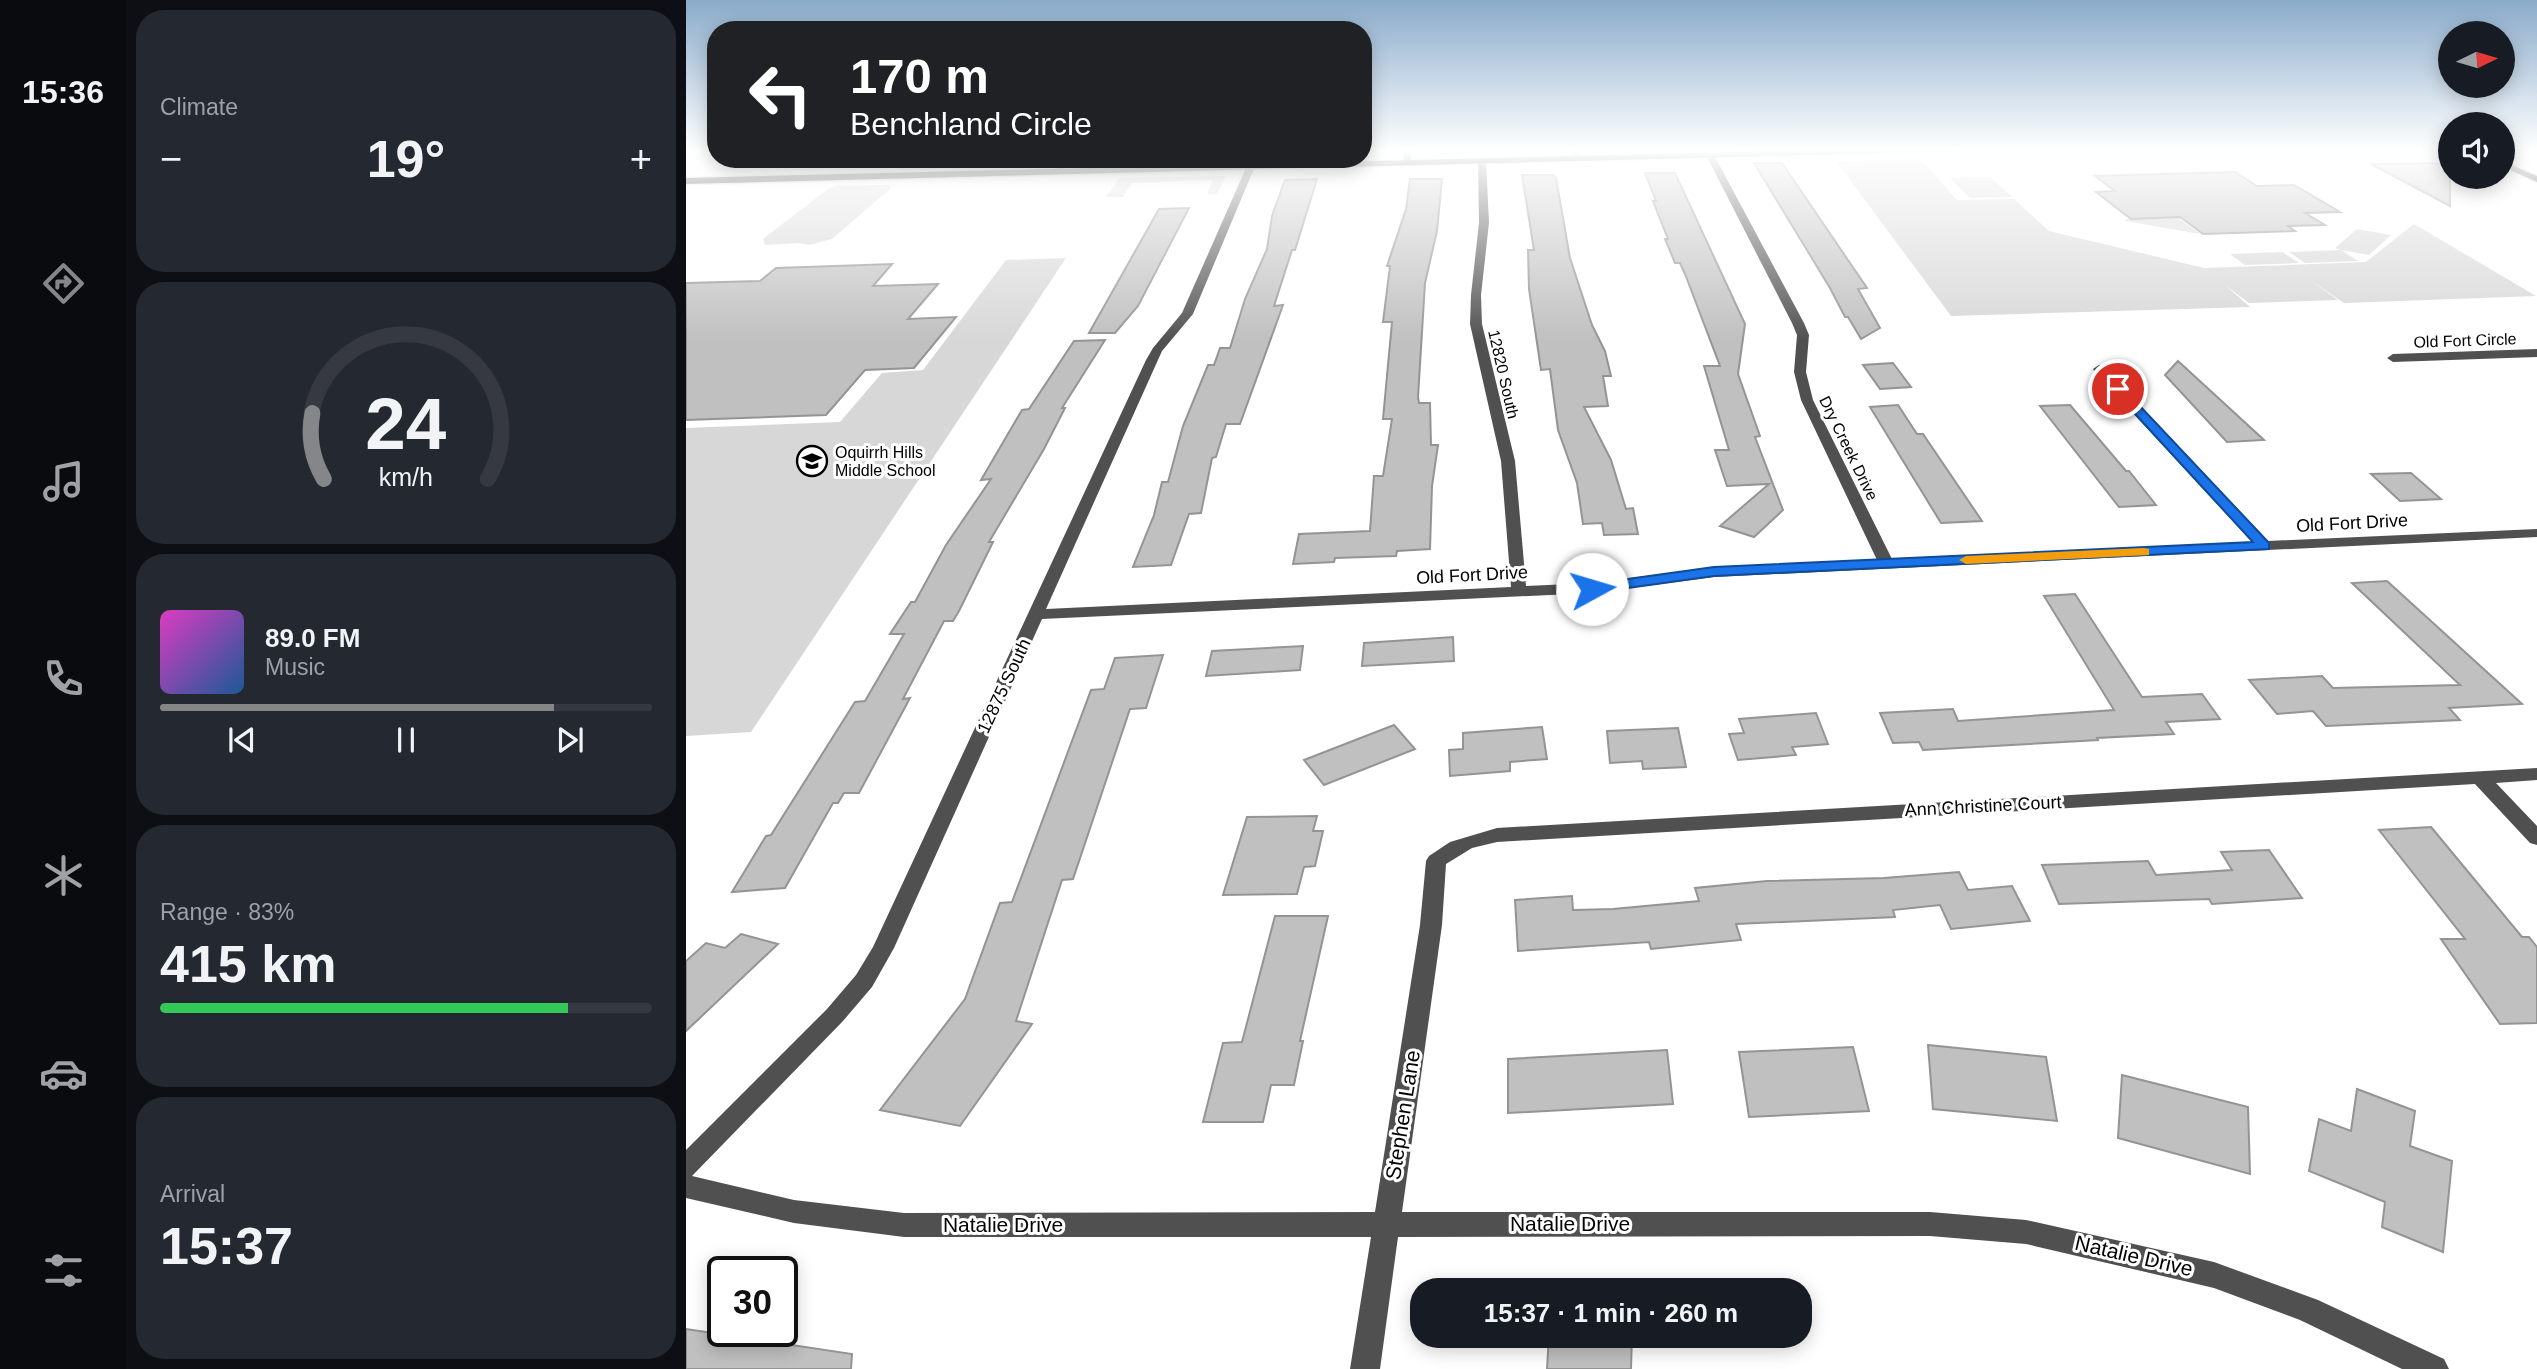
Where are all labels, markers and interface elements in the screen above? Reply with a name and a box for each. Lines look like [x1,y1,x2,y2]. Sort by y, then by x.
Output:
north arrow [2438,21,2515,98]
map controls [2438,21,2515,189]
icon: left [735,49,826,140]
text: 170 m [850,49,989,103]
text: 15:36 [22,74,104,110]
text: Climate [160,94,238,120]
text: Benchland Circle [850,106,1092,142]
button: sound [2438,112,2515,189]
text: 19° [367,130,445,188]
text: − [160,138,182,180]
text: + [630,138,652,180]
icon: directions [39,259,88,308]
street label: 12820 South [1485,328,1522,420]
street label: Old Fort Circle [2413,330,2517,351]
pin [2088,359,2148,419]
icon: arrive [2099,370,2137,408]
text: 24 [366,383,447,464]
street label: Dry Creek Drive [1816,393,1881,503]
school or university icon: Oquirrh Hills Middle School [795,444,829,478]
place label: Oquirrh Hills Middle School [835,444,936,479]
icon: music [39,457,88,506]
text: km/h [379,462,433,490]
street label: Old Fort Drive [2296,510,2408,536]
position arrow [1555,552,1629,626]
street label: Old Fort Drive [1416,562,1528,588]
text: 89.0 FM [265,623,360,653]
street label: 12875 South [973,636,1035,736]
icon: phone [39,654,88,703]
text: Music [265,654,325,680]
icon: previous [223,721,261,759]
icon: pause [387,721,425,759]
icon: next [551,721,589,759]
street label: Ann Christine Court [1904,792,2062,820]
icon: climate [39,851,88,900]
text: Range · 83% [160,899,294,925]
text: 415 km [160,935,336,993]
icon: car [39,1049,88,1098]
street label: Stephen Lane [1381,1049,1424,1181]
text: Arrival [160,1181,225,1207]
street label: Natalie Drive [1510,1212,1630,1235]
street label: Natalie Drive [943,1213,1063,1236]
text: 15:37 [160,1217,293,1275]
street label: Natalie Drive [2073,1231,2195,1280]
icon: filters [39,1246,88,1295]
speed limit sign: 30 [707,1256,798,1347]
text: 15:37 · 1 min · 260 m [1484,1298,1738,1328]

